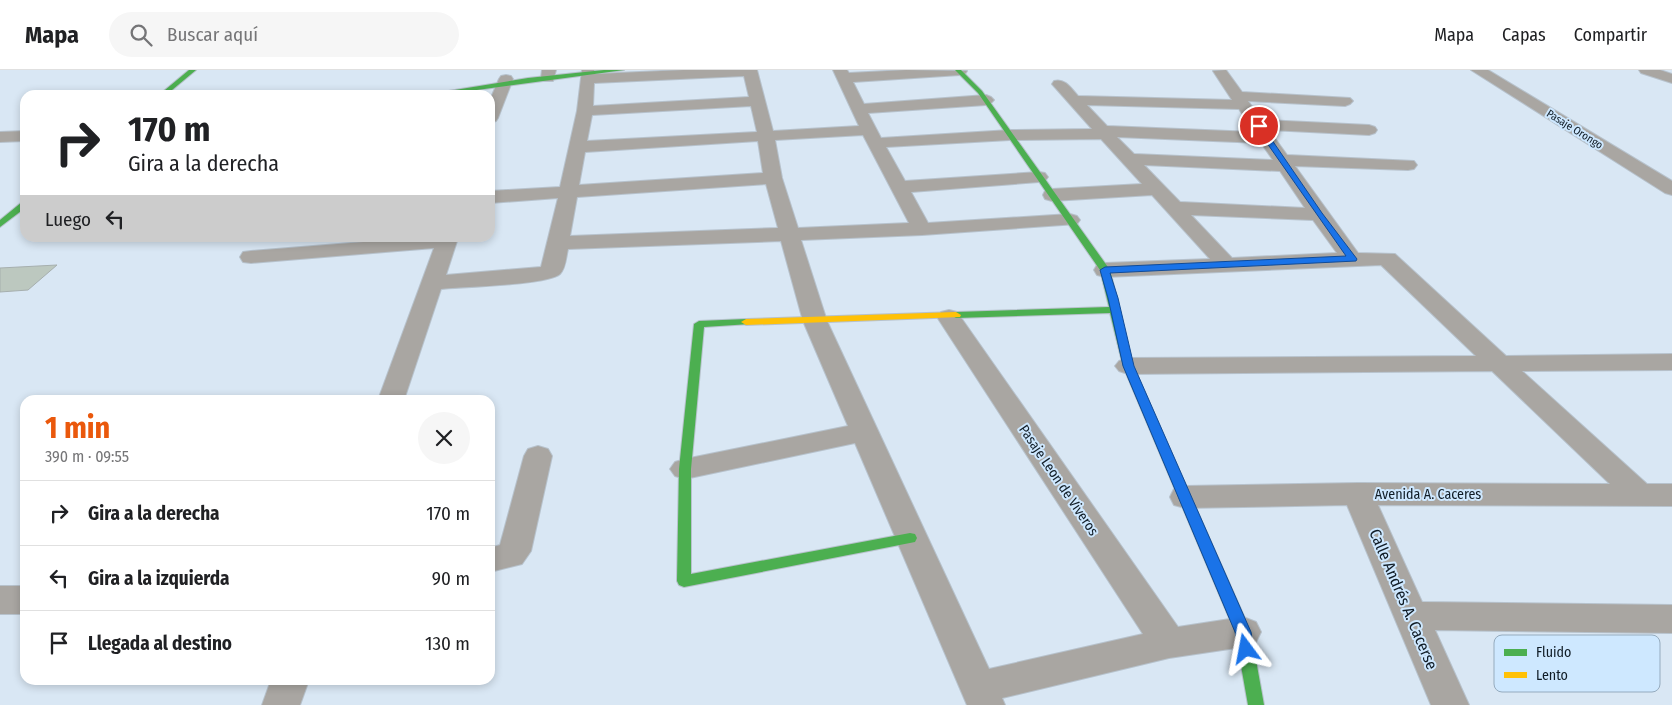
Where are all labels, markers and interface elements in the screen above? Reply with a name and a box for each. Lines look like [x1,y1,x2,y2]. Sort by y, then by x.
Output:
search box [109,12,459,57]
text: Mapa [25,21,79,49]
icon: search [127,21,155,49]
text: Buscar aquí [167,23,258,46]
text: Mapa [1434,24,1474,46]
text: Capas [1502,24,1546,46]
text: Compartir [1574,24,1647,46]
pin [1238,105,1280,147]
street label: Pasaje Orongo [1544,107,1605,152]
text: 170 m [128,108,211,150]
icon: right [45,110,110,175]
icon: arrive [1245,112,1273,140]
text: Gira a la derecha [128,150,279,177]
icon: left [101,205,129,233]
text: Luego [45,208,91,231]
text: 1 min [45,410,110,446]
button: close [418,412,470,464]
street label: Pasaje Leon de Viveros [1015,422,1102,539]
text: 390 m · 09:55 [45,447,129,466]
street label: Avenida A. Caceres [1375,486,1481,503]
icon: right [45,499,73,527]
text: Gira a la derecha [88,502,220,525]
text: 170 m [426,502,470,525]
street label: Calle Andrés A. Cacerse [1365,526,1442,672]
icon: left [45,564,73,592]
text: Gira a la izquierda [88,567,230,590]
text: 90 m [432,567,470,590]
position arrow [1219,622,1271,674]
icon: arrive [45,629,73,657]
text: Llegada al destino [88,632,232,655]
text: 130 m [425,632,470,655]
legend [1494,635,1660,692]
text: Fluido [1536,644,1571,661]
text: Lento [1536,667,1568,684]

